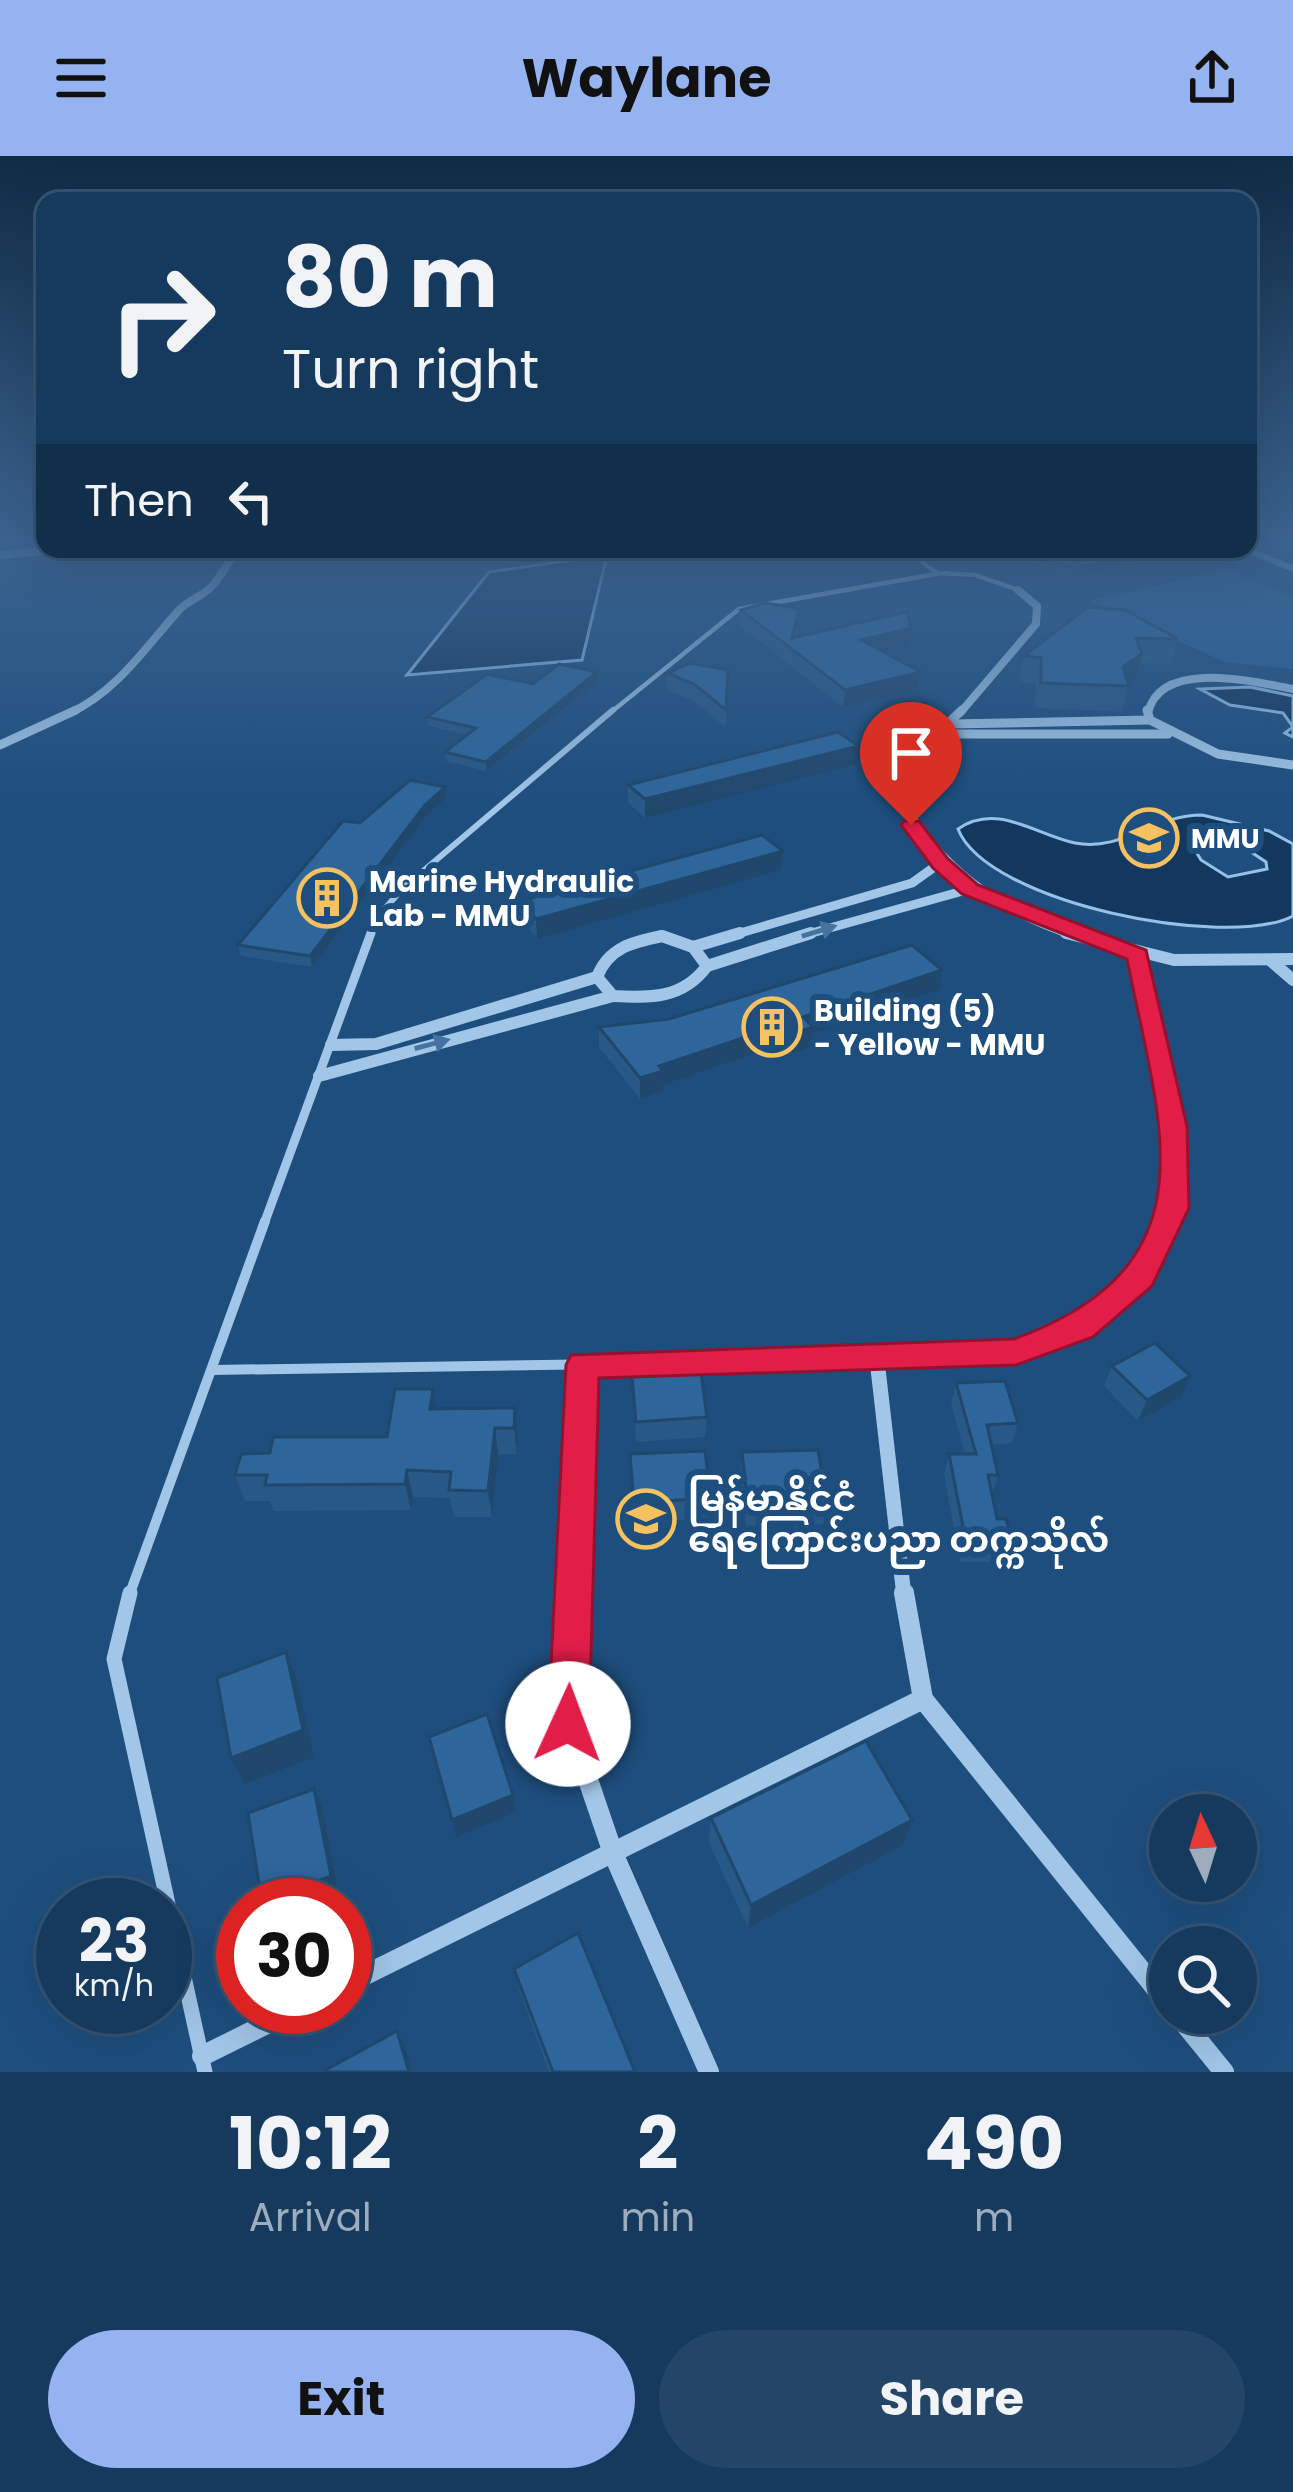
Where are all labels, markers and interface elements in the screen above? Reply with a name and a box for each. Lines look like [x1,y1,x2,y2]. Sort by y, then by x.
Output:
text: Waylane [522,40,771,116]
icon: menu [48,45,114,111]
icon: share [1179,45,1245,111]
text: 80 m [282,219,498,336]
icon: right [84,240,240,396]
text: Turn right [282,331,539,407]
icon: left [218,468,284,534]
text: Then [84,469,194,532]
pin [860,702,962,825]
icon: arrive [878,720,944,786]
school or university icon: MMU [1118,807,1180,869]
place label: MMU [1191,820,1260,857]
place label: Marine Hydraulic Lab - MMU [369,860,634,937]
building icon: Marine Hydraulic Lab - MMU [296,867,358,929]
one-way arrow [801,921,838,939]
place label: Building (5) - Yellow - MMU [814,989,1046,1066]
building icon: Building (5) - Yellow - MMU [741,996,803,1058]
one-way arrow [413,1033,450,1052]
place label: မြန်မာနိုင်ငံ ရေကြောင်းပညာ တက္ကသိုလ် [688,1473,1109,1569]
school or university icon: မြန်မာနိုင်ငံ ရေကြောင်းပညာ တက္ကသိုလ် [615,1488,677,1550]
position arrow [505,1661,631,1787]
north arrow [1149,1794,1257,1902]
map controls [1149,1794,1257,2034]
speed limit sign: 30 [216,1878,372,2034]
text: 23 [79,1899,149,1983]
button: search [1149,1926,1257,2034]
text: km/h [74,1964,154,2007]
text: 10:12 [229,2093,392,2194]
text: 2 [637,2093,678,2194]
text: 490 [924,2093,1064,2194]
text: Arrival [249,2190,372,2245]
text: min [620,2190,695,2245]
text: m [974,2190,1014,2245]
button: Exit [48,2330,635,2468]
button: Share [659,2330,1245,2468]

